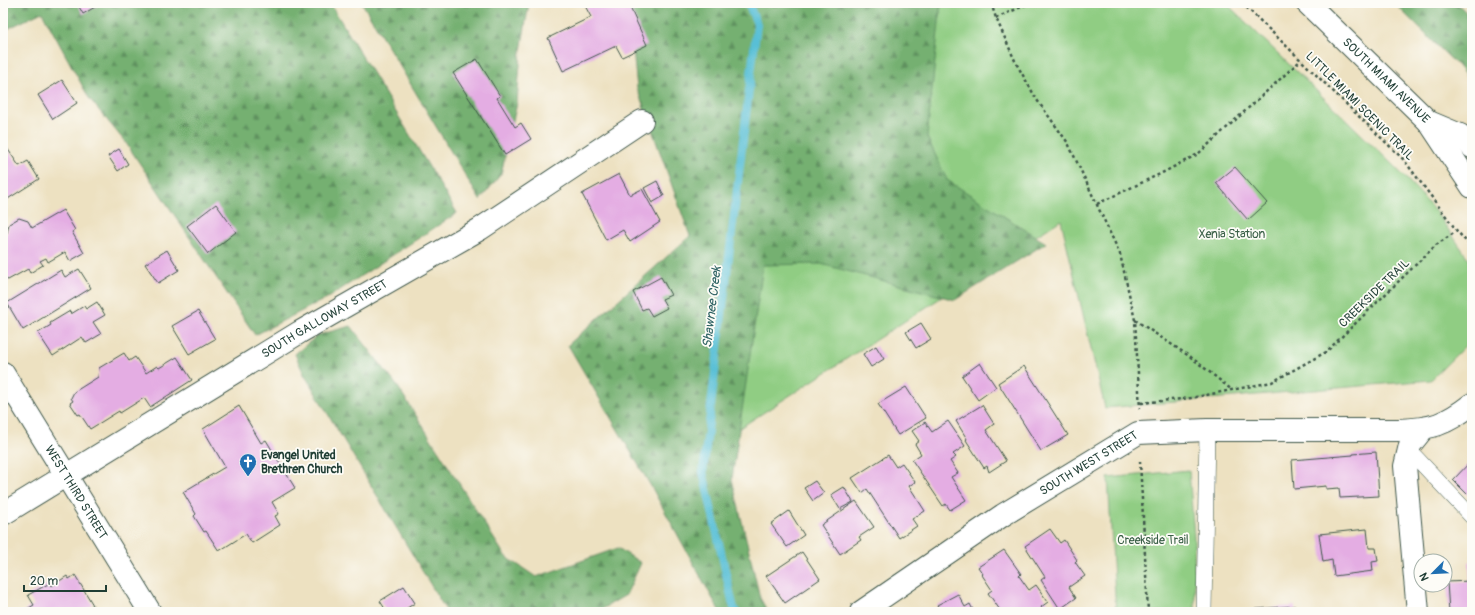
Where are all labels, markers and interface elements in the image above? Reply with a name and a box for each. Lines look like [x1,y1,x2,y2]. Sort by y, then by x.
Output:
street label: SOUTH MIAMI AVENUE [1339,35,1433,127]
street label: LITTLE MIAMI SCENIC TRAIL [1302,49,1417,164]
park label: Xenia Station [1199,227,1266,242]
street label: CREEKSIDE TRAIL [1336,256,1413,331]
water label: Shawnee Creek [699,264,725,349]
street label: SOUTH GALLOWAY STREET [259,276,390,362]
street label: SOUTH WEST STREET [1037,428,1141,499]
street label: WEST THIRD STREET [41,443,111,542]
place label: Evangel United Brethren Church [261,448,343,477]
church icon: Evangel United Brethren Church [238,452,258,477]
park label: Creekside Trail [1117,533,1189,548]
north arrow [1413,553,1453,593]
scale bar [24,567,106,593]
text: N [1417,570,1432,583]
text: 20 m [30,574,59,589]

